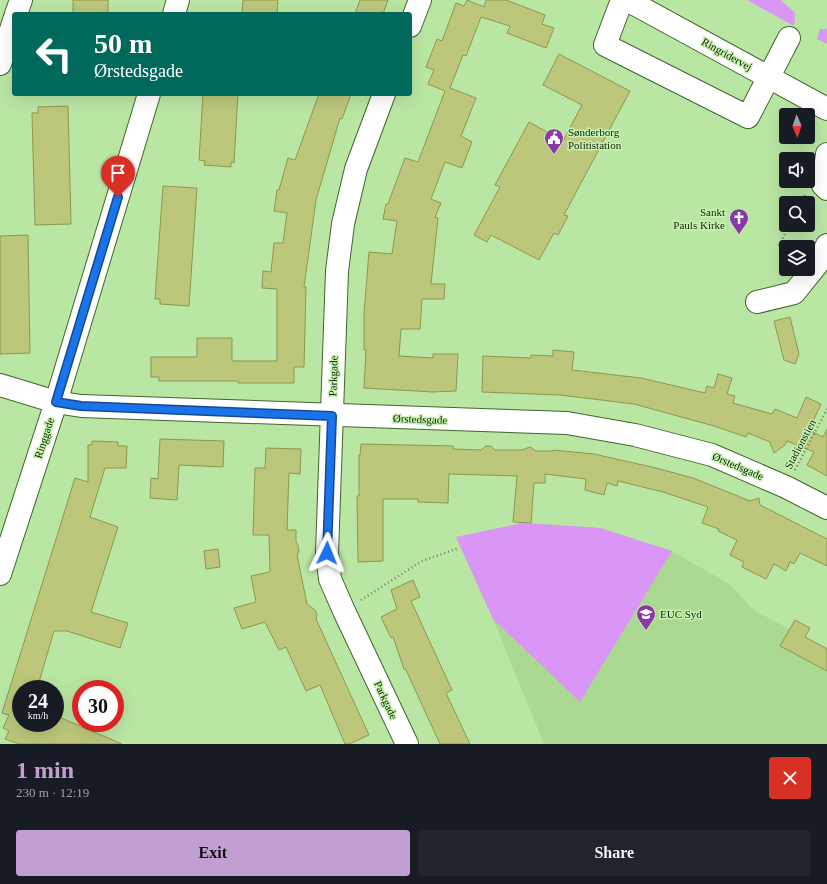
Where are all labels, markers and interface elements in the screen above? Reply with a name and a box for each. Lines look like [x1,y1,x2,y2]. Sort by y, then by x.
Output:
icon: left [28,28,80,80]
text: 50 m [94,28,152,59]
street label: Ringridervej [700,35,754,73]
text: Ørstedsgade [94,61,183,81]
north arrow [779,108,815,144]
map controls [779,108,815,276]
place label: Sønderborg Politistation [568,126,622,151]
public building icon: Sønderborg Politistation [543,127,565,155]
button: sound [779,152,815,188]
pin [101,156,135,197]
icon: arrive [107,162,129,184]
button: search [779,196,815,232]
place label: Sankt Pauls Kirke [673,206,725,231]
church icon: Sankt Pauls Kirke [728,207,750,235]
button: layers [779,240,815,276]
street label: Parkgade [326,355,340,397]
street label: Ørstedsgade [393,412,447,426]
street label: Ringgade [32,416,56,460]
street label: Stadionstien [782,417,818,471]
street label: Ørstedsgade [711,450,765,482]
position arrow [306,532,348,574]
school or university icon: EUC Syd [635,603,657,631]
place label: EUC Syd [660,608,702,620]
street label: Parkgade [372,679,400,721]
speed limit sign: 30 [72,680,124,732]
text: 24 [28,690,48,712]
text: km/h [28,710,48,721]
text: 1 min [16,757,74,783]
button: close [769,757,811,799]
text: 230 m · 12:19 [16,785,89,800]
button: Exit [16,830,410,876]
button: Share [418,830,811,876]

